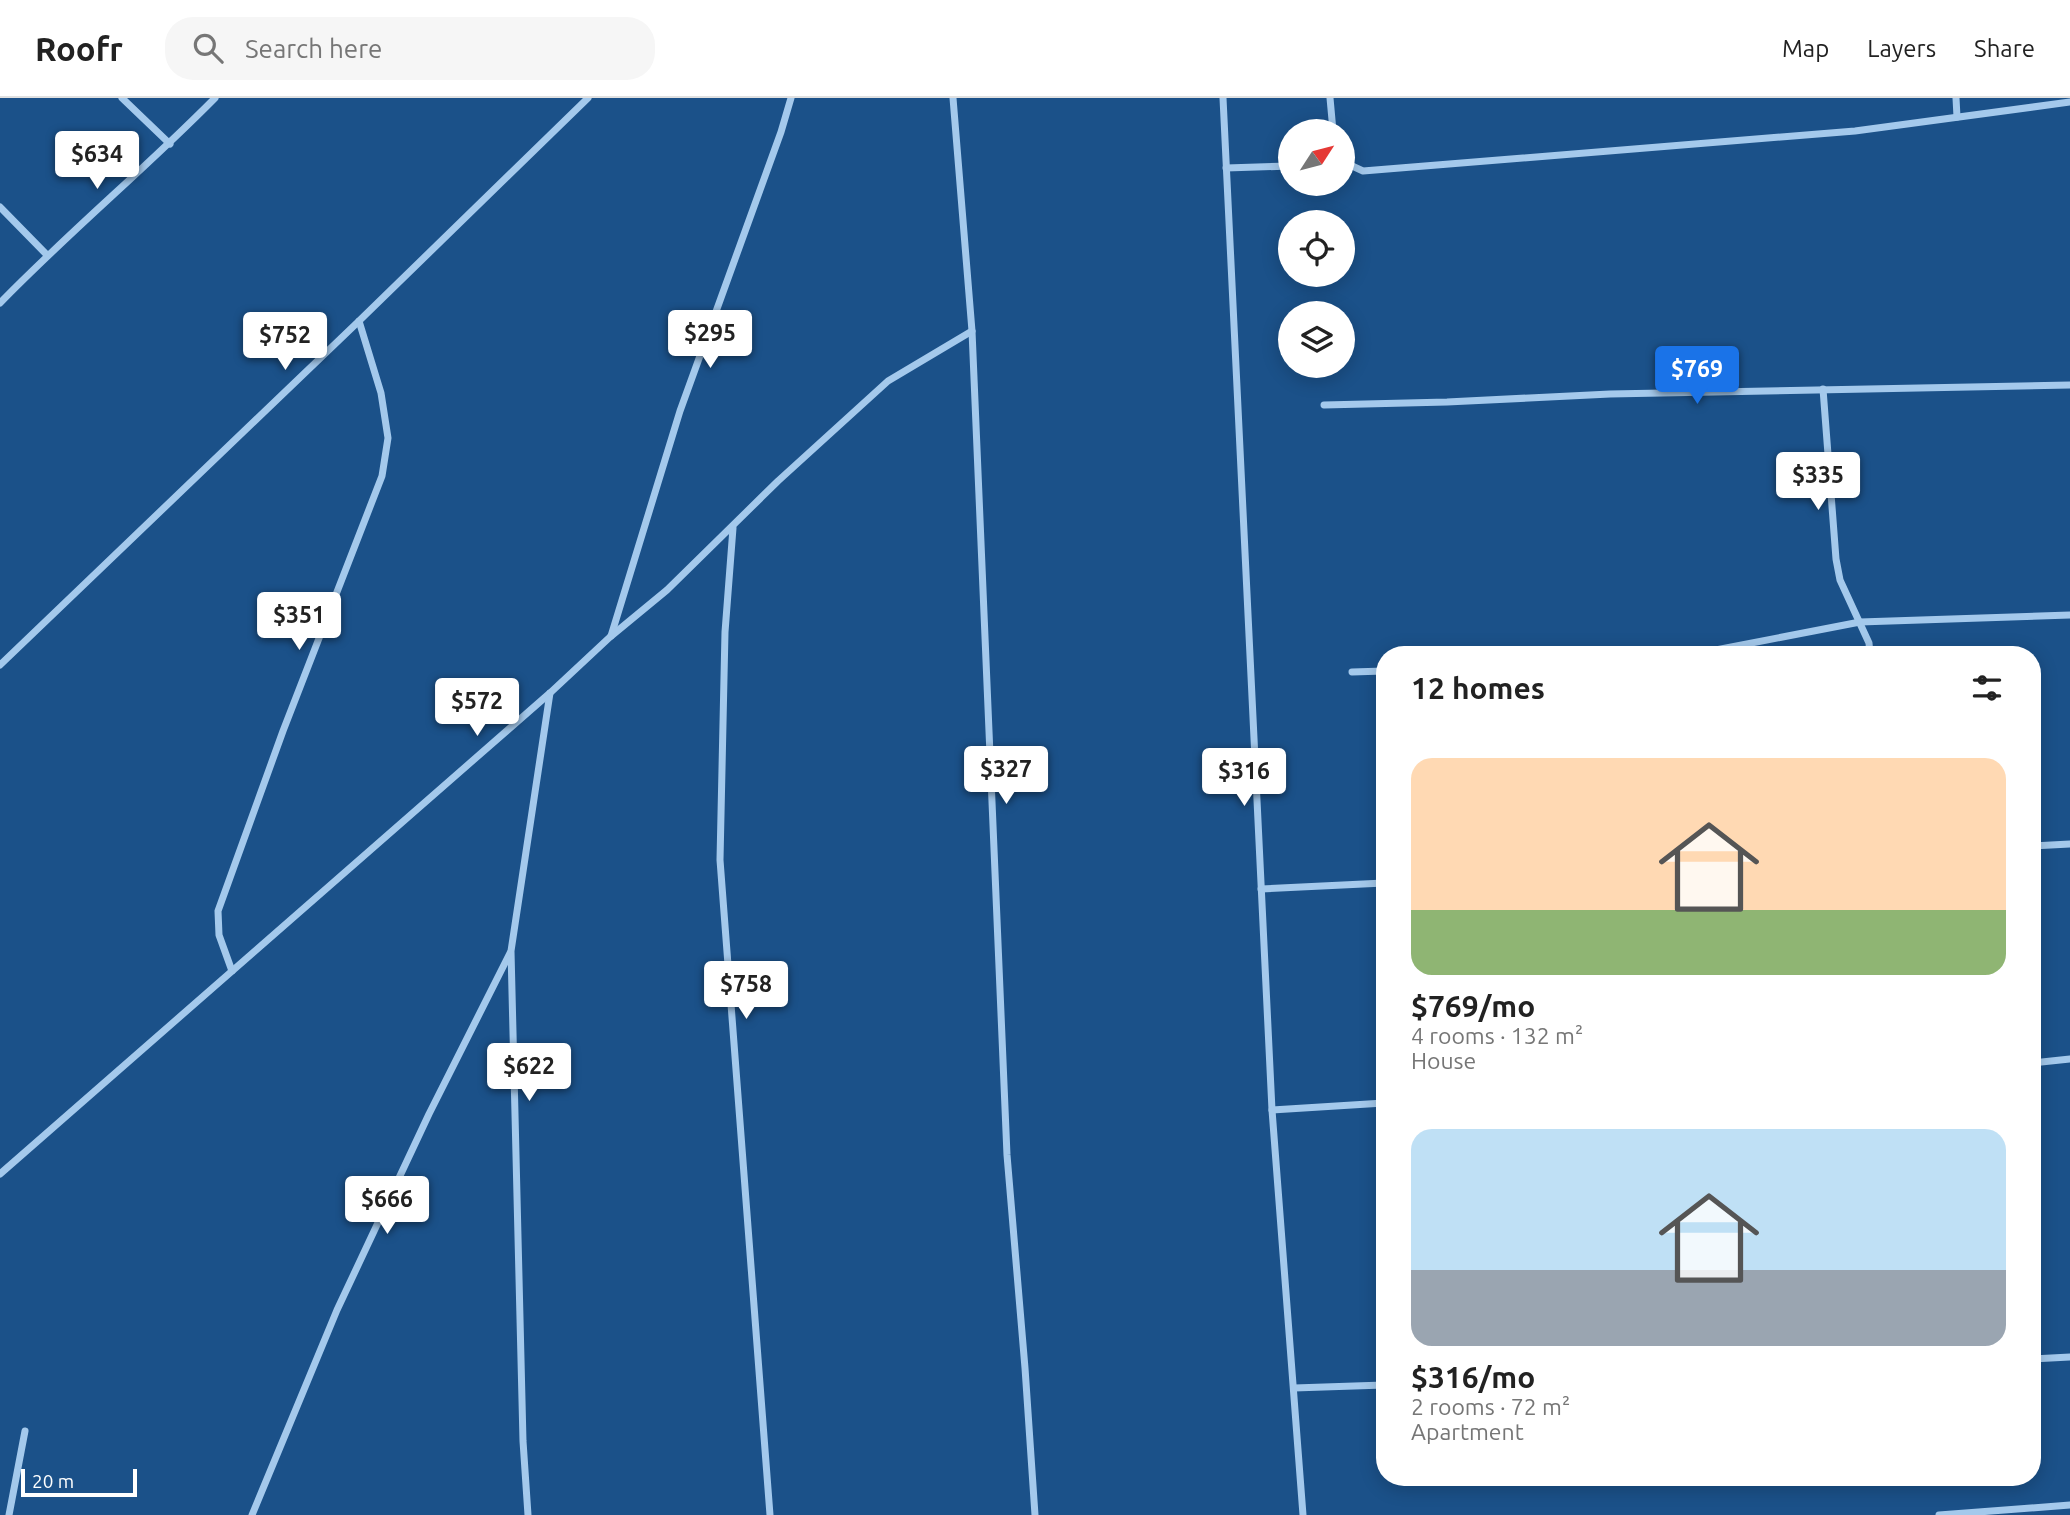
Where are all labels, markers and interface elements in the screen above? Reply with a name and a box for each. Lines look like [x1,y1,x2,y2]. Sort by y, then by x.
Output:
search box [165,17,655,80]
icon: search [189,29,227,67]
text: Roofr [35,30,123,67]
text: Search here [245,34,382,63]
text: Map [1782,35,1829,62]
text: Layers [1867,35,1936,62]
text: Share [1974,35,2035,62]
north arrow [1278,119,1354,196]
map controls [1278,119,1355,378]
pin: $634 [56,132,138,191]
text: $634 [71,141,123,166]
button: locate [1278,210,1355,287]
button: layers [1278,301,1355,378]
pin: $295 [669,310,751,370]
pin: $752 [244,313,326,372]
text: $295 [684,320,736,345]
text: $752 [259,322,311,347]
pin: $769 [1656,346,1738,406]
text: $769 [1671,356,1723,381]
pin: $335 [1777,452,1859,512]
text: $335 [1792,462,1844,487]
pin: $351 [258,592,340,652]
text: $351 [273,602,325,627]
icon: filters [1968,669,2006,707]
text: 12 homes [1411,671,1545,705]
pin: $572 [436,678,518,738]
text: $572 [451,688,503,713]
pin: $327 [965,746,1047,806]
pin: $316 [1203,748,1285,808]
text: $327 [980,756,1032,781]
text: $316 [1218,758,1270,783]
icon: home [1646,804,1772,930]
pin: $758 [705,962,787,1021]
text: $758 [720,971,772,996]
text: $769/mo [1411,989,1535,1023]
text: 4 rooms · 132 m² [1411,1023,1583,1048]
pin: $622 [488,1044,570,1103]
text: House [1411,1048,1476,1073]
text: $622 [503,1053,555,1078]
icon: home [1646,1175,1772,1301]
pin: $666 [346,1176,428,1236]
text: $666 [361,1186,413,1211]
text: $316/mo [1411,1360,1535,1394]
text: 2 rooms · 72 m² [1411,1394,1570,1419]
text: Apartment [1411,1419,1524,1444]
scale bar [21,1466,136,1498]
text: 20 m [32,1470,74,1492]

